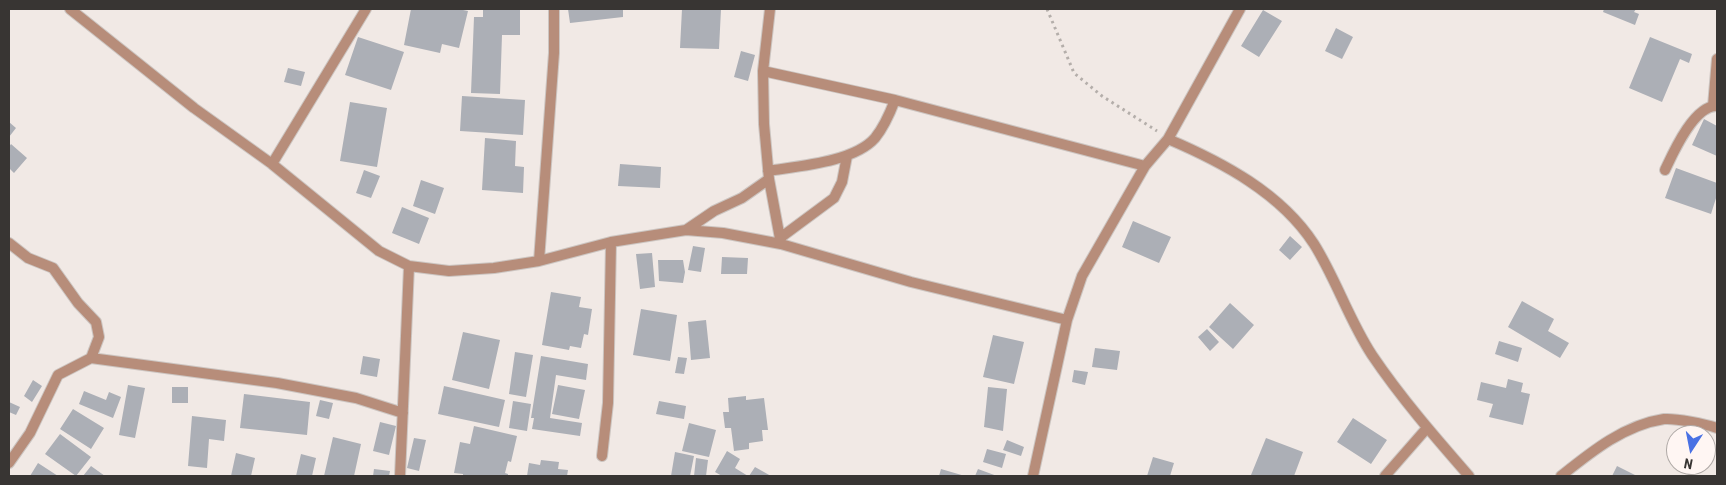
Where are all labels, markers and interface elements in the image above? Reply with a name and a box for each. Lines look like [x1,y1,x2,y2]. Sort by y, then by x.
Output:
north arrow [1666,425,1716,475]
text: N [1683,455,1694,472]

